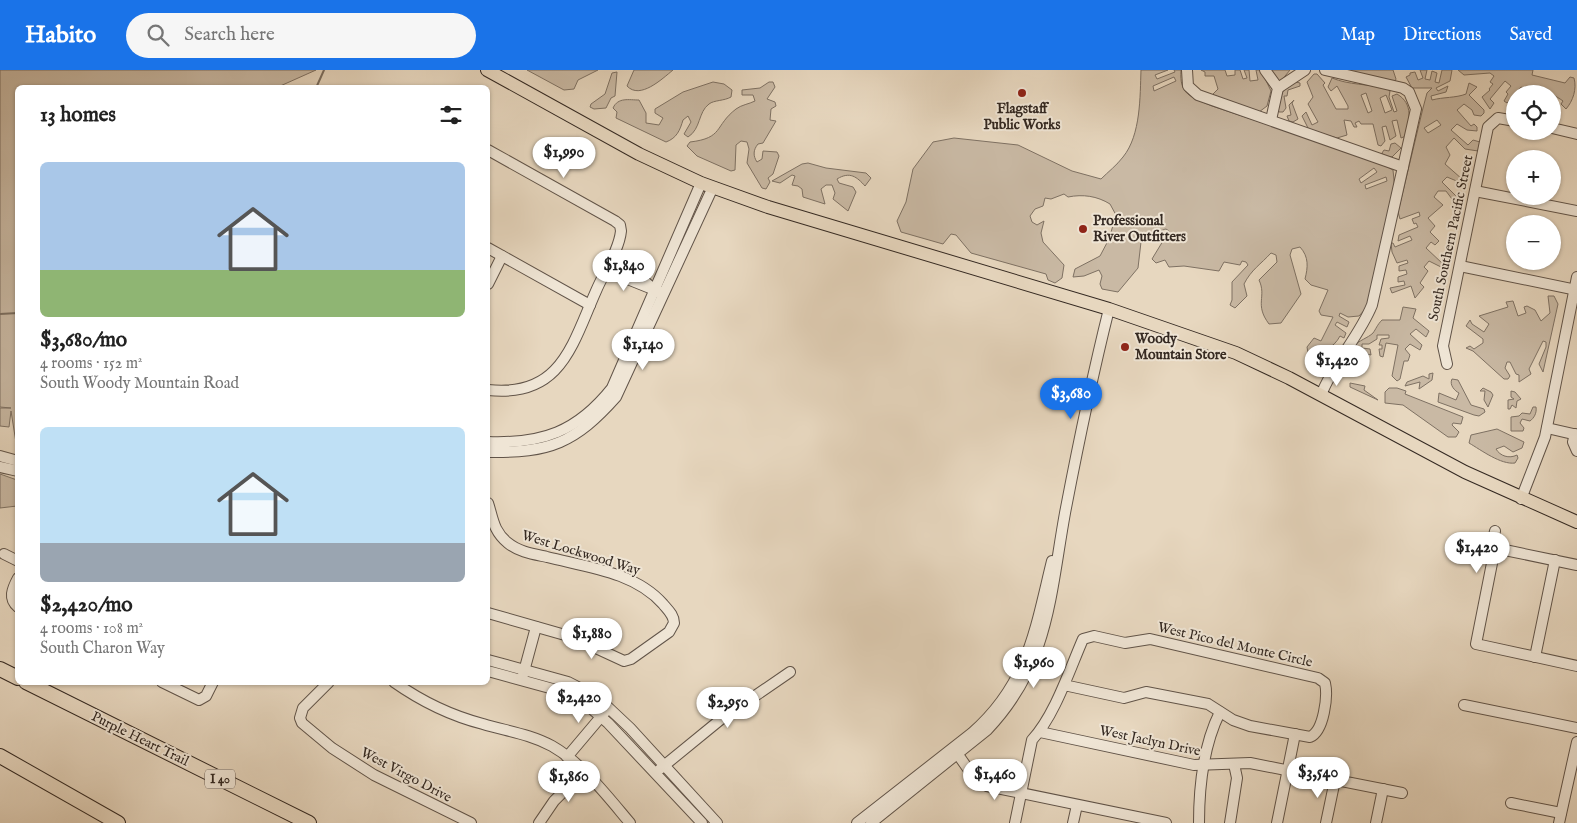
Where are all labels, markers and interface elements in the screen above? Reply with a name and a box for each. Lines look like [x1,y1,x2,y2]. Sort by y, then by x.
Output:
search box [126,13,476,58]
text: Habito [25,20,96,51]
icon: search [144,21,172,49]
text: Search here [184,23,275,47]
text: Map [1341,24,1375,47]
text: Directions [1403,24,1481,47]
text: Saved [1509,24,1552,47]
map controls [1506,85,1561,270]
button: locate [1506,85,1561,140]
marker: Flagstaff Public Works [1016,87,1028,99]
place label: Flagstaff Public Works [984,100,1061,134]
icon: filters [437,101,465,129]
text: 13 homes [40,102,116,129]
pin: $1,990 [523,136,605,179]
text: $1,990 [544,143,584,163]
button: + [1506,150,1561,205]
street label: South Southern Pacific Street [1425,153,1477,323]
icon: home [208,194,298,284]
place label: Professional River Outfitters [1093,212,1186,246]
button: − [1506,215,1561,270]
marker: Professional River Outfitters [1077,223,1089,235]
pin: $1,840 [583,250,665,292]
text: $1,840 [603,256,645,276]
text: $3,680/mo [40,327,127,354]
pin: $1,140 [602,328,684,371]
place label: Woody Mountain Store [1134,330,1227,364]
text: $1,140 [623,335,663,355]
marker: Woody Mountain Store [1119,341,1131,353]
pin: $1,420 [1296,344,1378,387]
text: $1,420 [1316,351,1358,371]
text: 4 rooms · 152 m² [40,354,142,374]
text: South Woody Mountain Road [40,374,239,394]
pin: $3,680 [1030,378,1112,420]
text: $3,680 [1051,384,1091,404]
icon: home [208,459,298,549]
street label: West Lockwood Way [520,526,642,580]
pin: $1,420 [1436,532,1518,574]
text: $1,420 [1456,538,1498,558]
text: $2,420/mo [40,592,133,619]
pin: $1,880 [551,618,633,660]
street label: West Pico del Monte Circle [1156,618,1315,672]
text: 4 rooms · 108 m² [40,619,143,639]
text: $1,880 [572,624,612,644]
text: South Charon Way [40,639,165,659]
pin: $1,960 [993,646,1075,689]
text: $1,960 [1014,653,1054,673]
pin: $2,420 [538,682,620,724]
pin: $2,950 [687,686,769,729]
text: $2,420 [557,688,601,708]
text: $2,950 [707,693,749,713]
street label: Purple Heart Trail [88,708,192,770]
street label: West Jaclyn Drive [1098,721,1203,761]
street label: West Virgo Drive [357,743,455,807]
pin: $3,540 [1277,756,1359,799]
pin: $1,460 [954,758,1036,801]
pin: $1,860 [528,760,610,803]
text: $3,540 [1298,763,1338,783]
text: $1,460 [974,765,1016,785]
text: $1,860 [549,767,589,787]
road number: I 40 [205,770,235,789]

